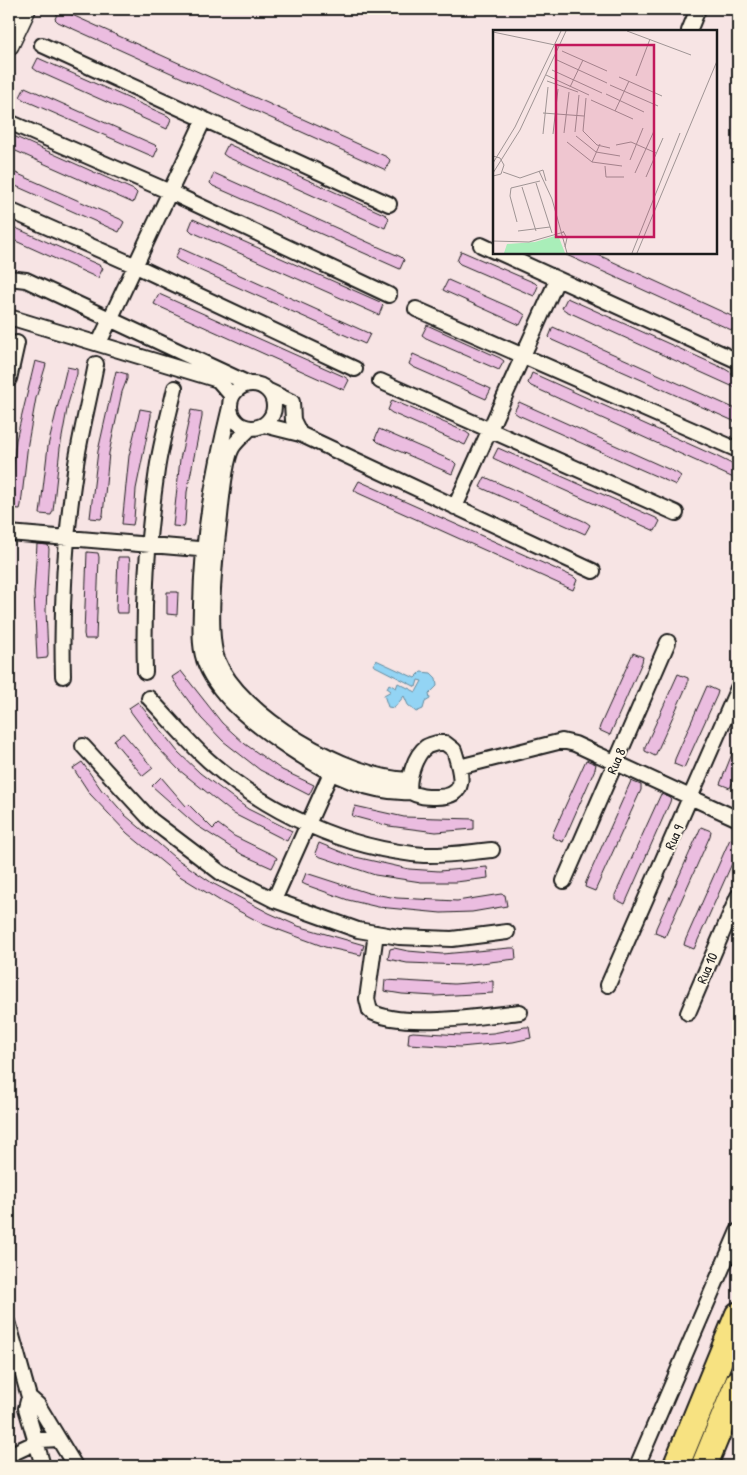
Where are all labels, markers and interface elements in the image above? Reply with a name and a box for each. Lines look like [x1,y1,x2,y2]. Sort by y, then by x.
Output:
inset map [493,30,717,254]
street label: Rua 8 [601,745,630,777]
street label: Rua 9 [660,821,687,852]
street label: Rua 10 [692,949,722,986]

